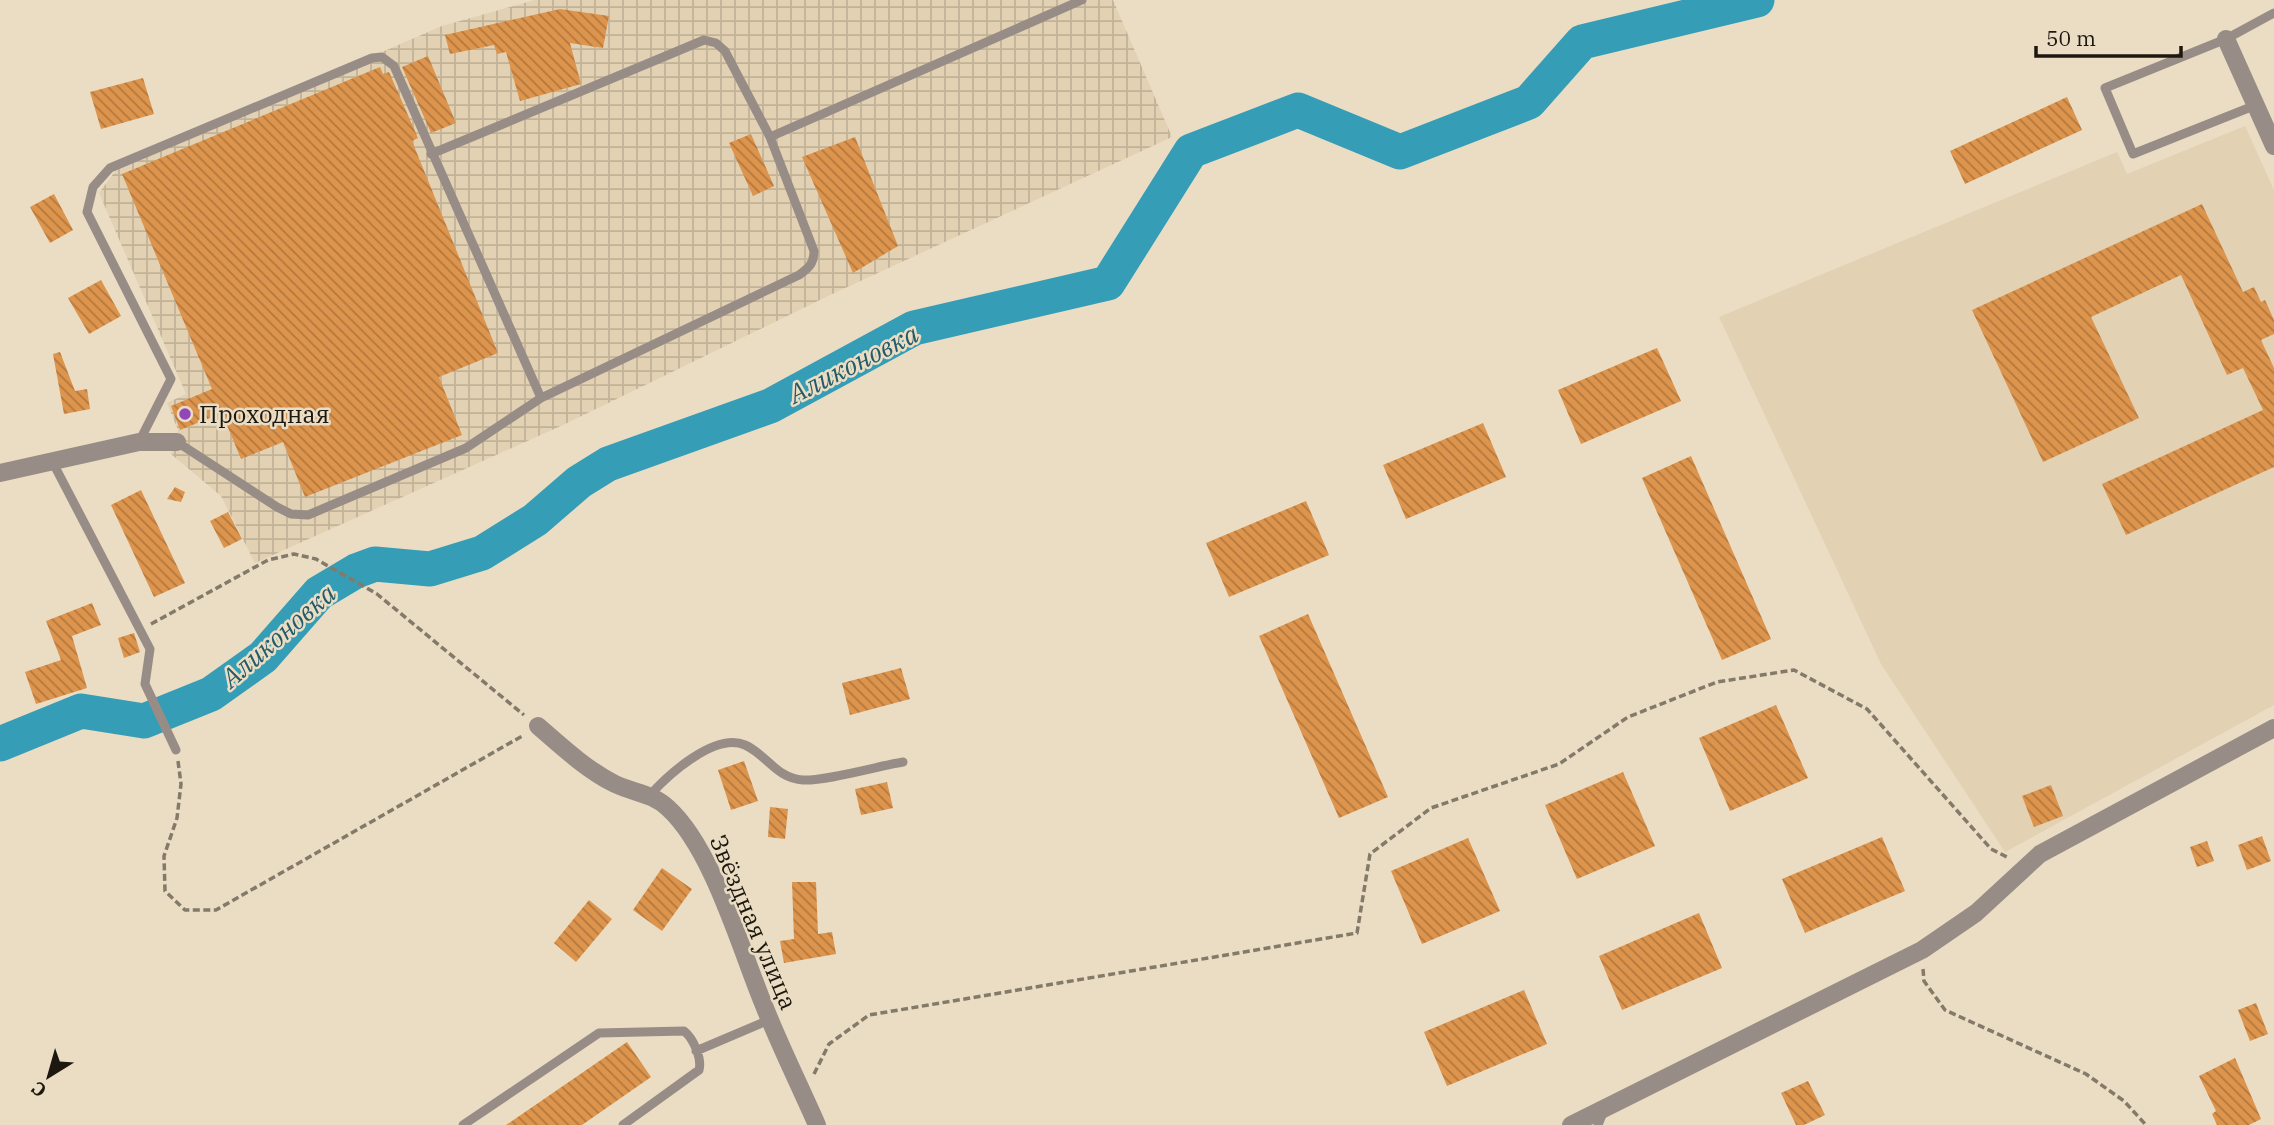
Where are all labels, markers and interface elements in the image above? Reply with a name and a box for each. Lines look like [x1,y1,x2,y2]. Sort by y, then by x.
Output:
scale bar [2036,14,2181,58]
text: 50 m [2046,24,2096,52]
water label: Аликоновка [781,316,924,411]
place label: Проходная [199,398,330,430]
marker: Проходная [177,406,193,422]
water label: Аликоновка [212,576,343,696]
street label: Звёздная улица [703,830,805,1014]
north arrow [14,1041,84,1111]
text: С [26,1076,51,1103]

